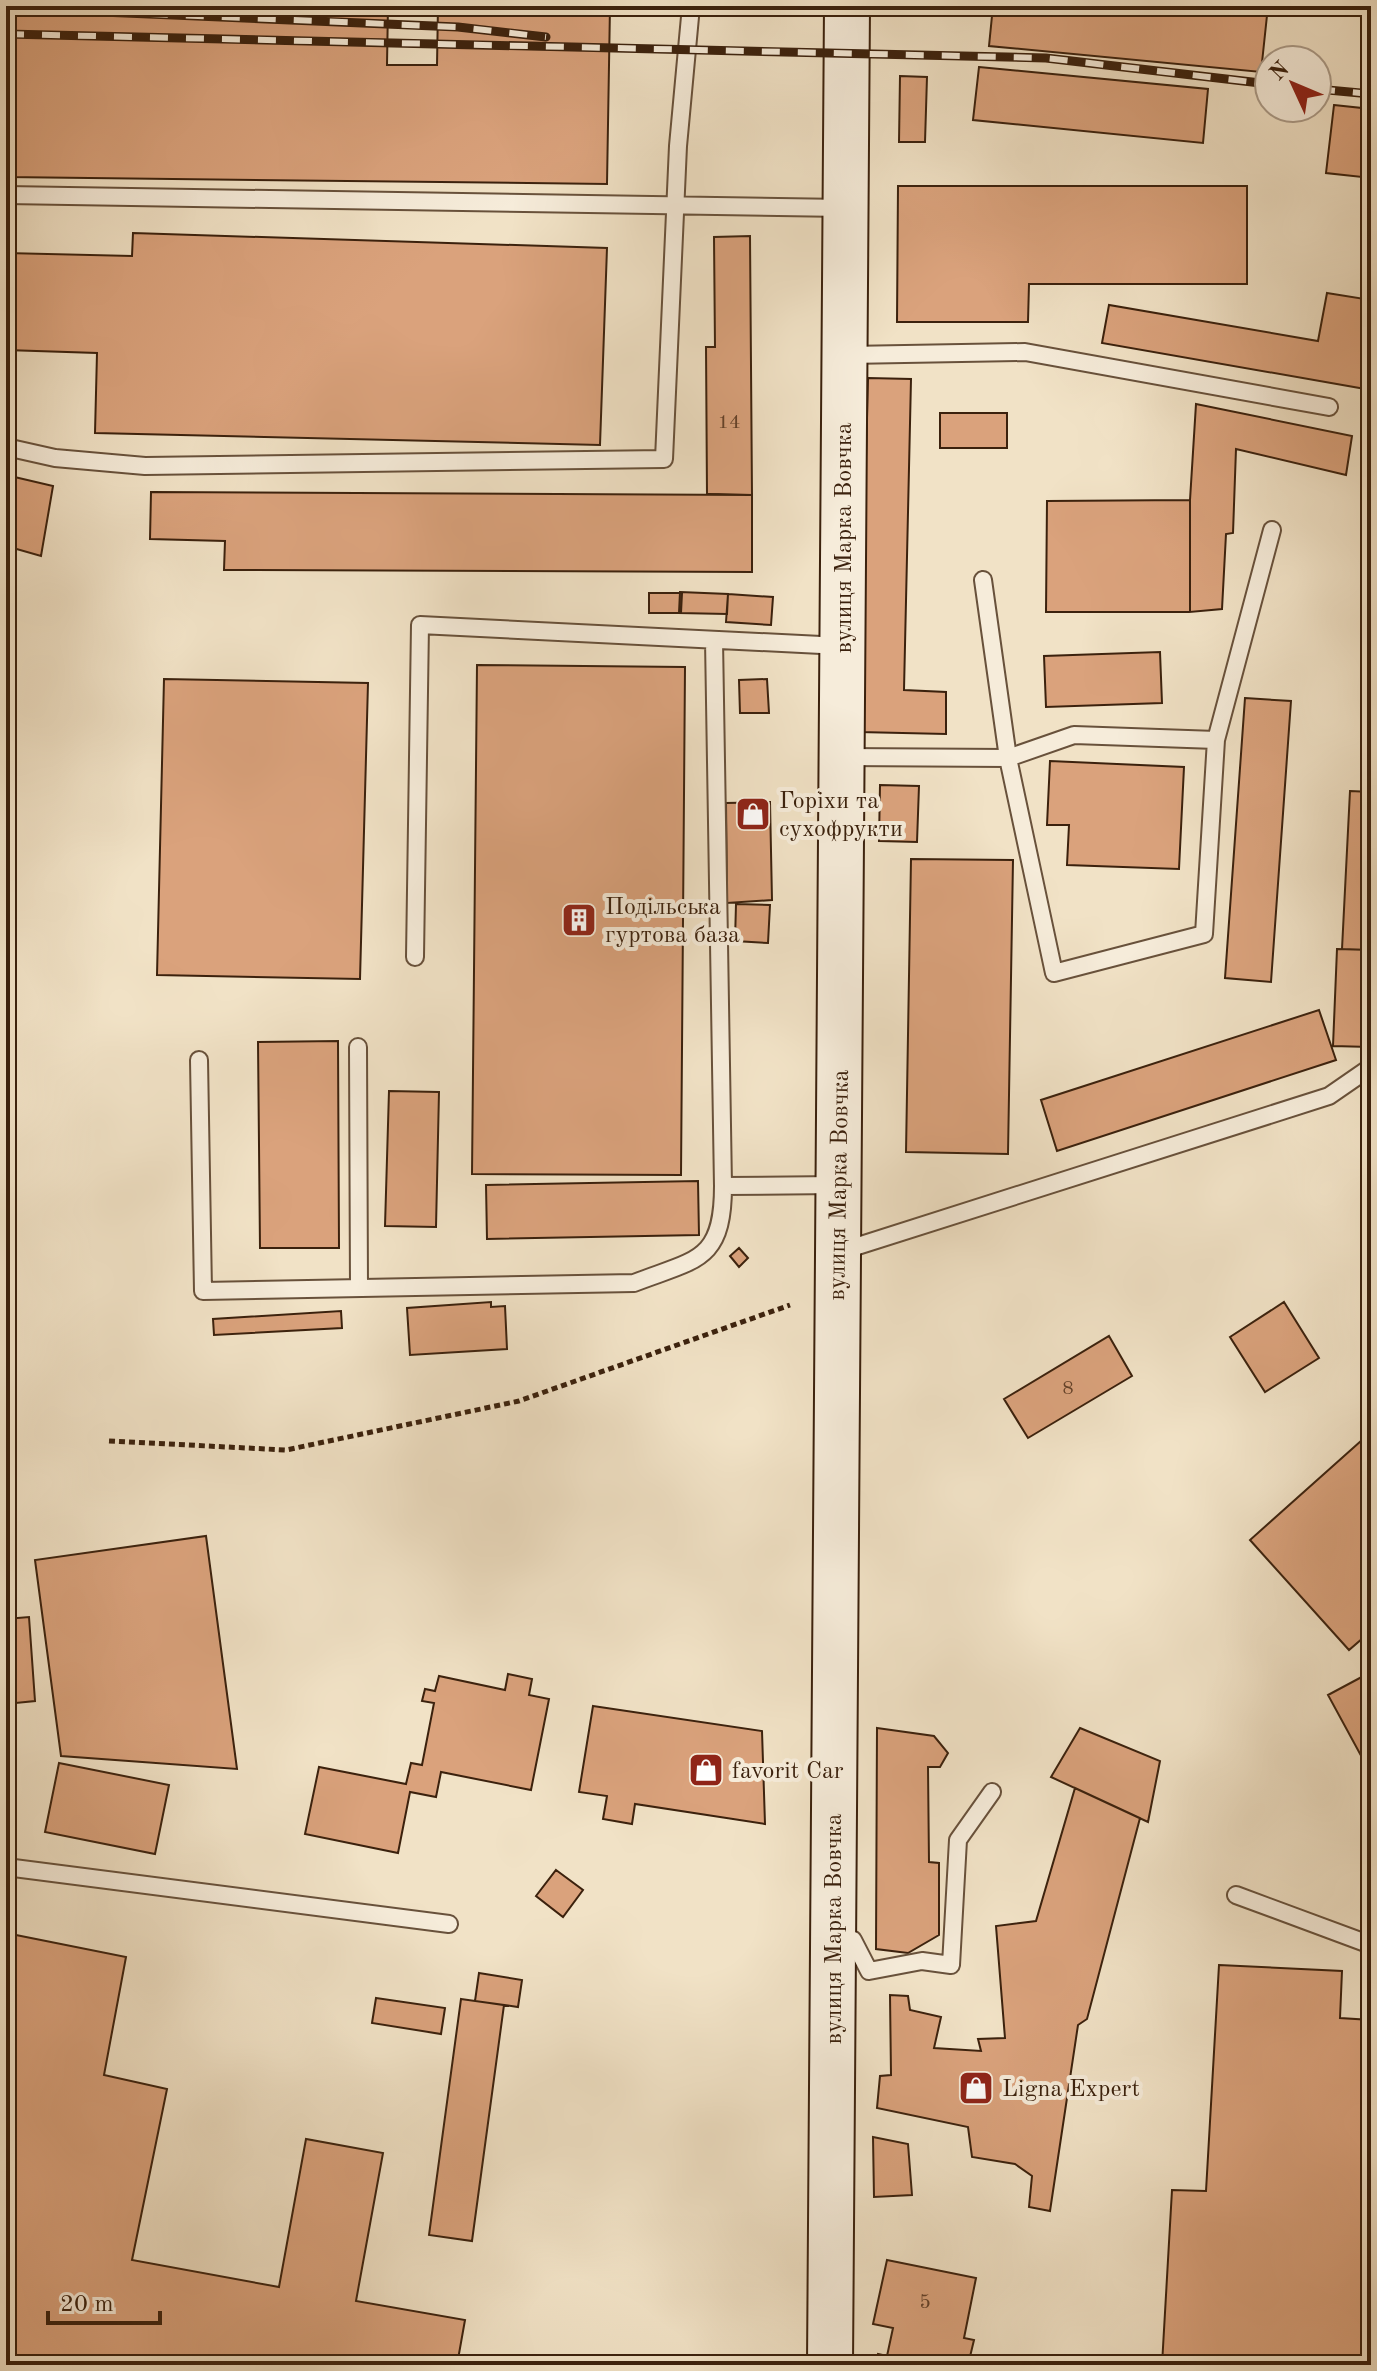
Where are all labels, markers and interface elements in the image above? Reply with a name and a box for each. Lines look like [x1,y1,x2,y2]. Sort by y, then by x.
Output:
north arrow [1253,44,1333,124]
text: N [1266,58,1294,85]
house number: 14 [717,413,741,433]
street label: вулиця Марка Вовчка [833,422,857,654]
place label: Горіхи та сухофрукти [779,790,903,842]
shop icon: Горіхи та сухофрукти [734,795,772,833]
place label: Подільська гуртова база [605,896,740,948]
building icon: Подільська гуртова база [560,901,598,939]
street label: вулиця Марка Вовчка [826,1069,854,1301]
house number: 8 [1062,1379,1074,1399]
shop icon: favorit Car [687,1751,725,1789]
place label: favorit Car [732,1760,844,1784]
street label: вулиця Марка Вовчка [823,1813,847,2045]
shop icon: Ligna Expert [957,2069,995,2107]
place label: Ligna Expert [1002,2078,1140,2102]
scale bar [48,2275,160,2325]
text: 20 m [60,2293,114,2317]
house number: 5 [919,2293,931,2313]

